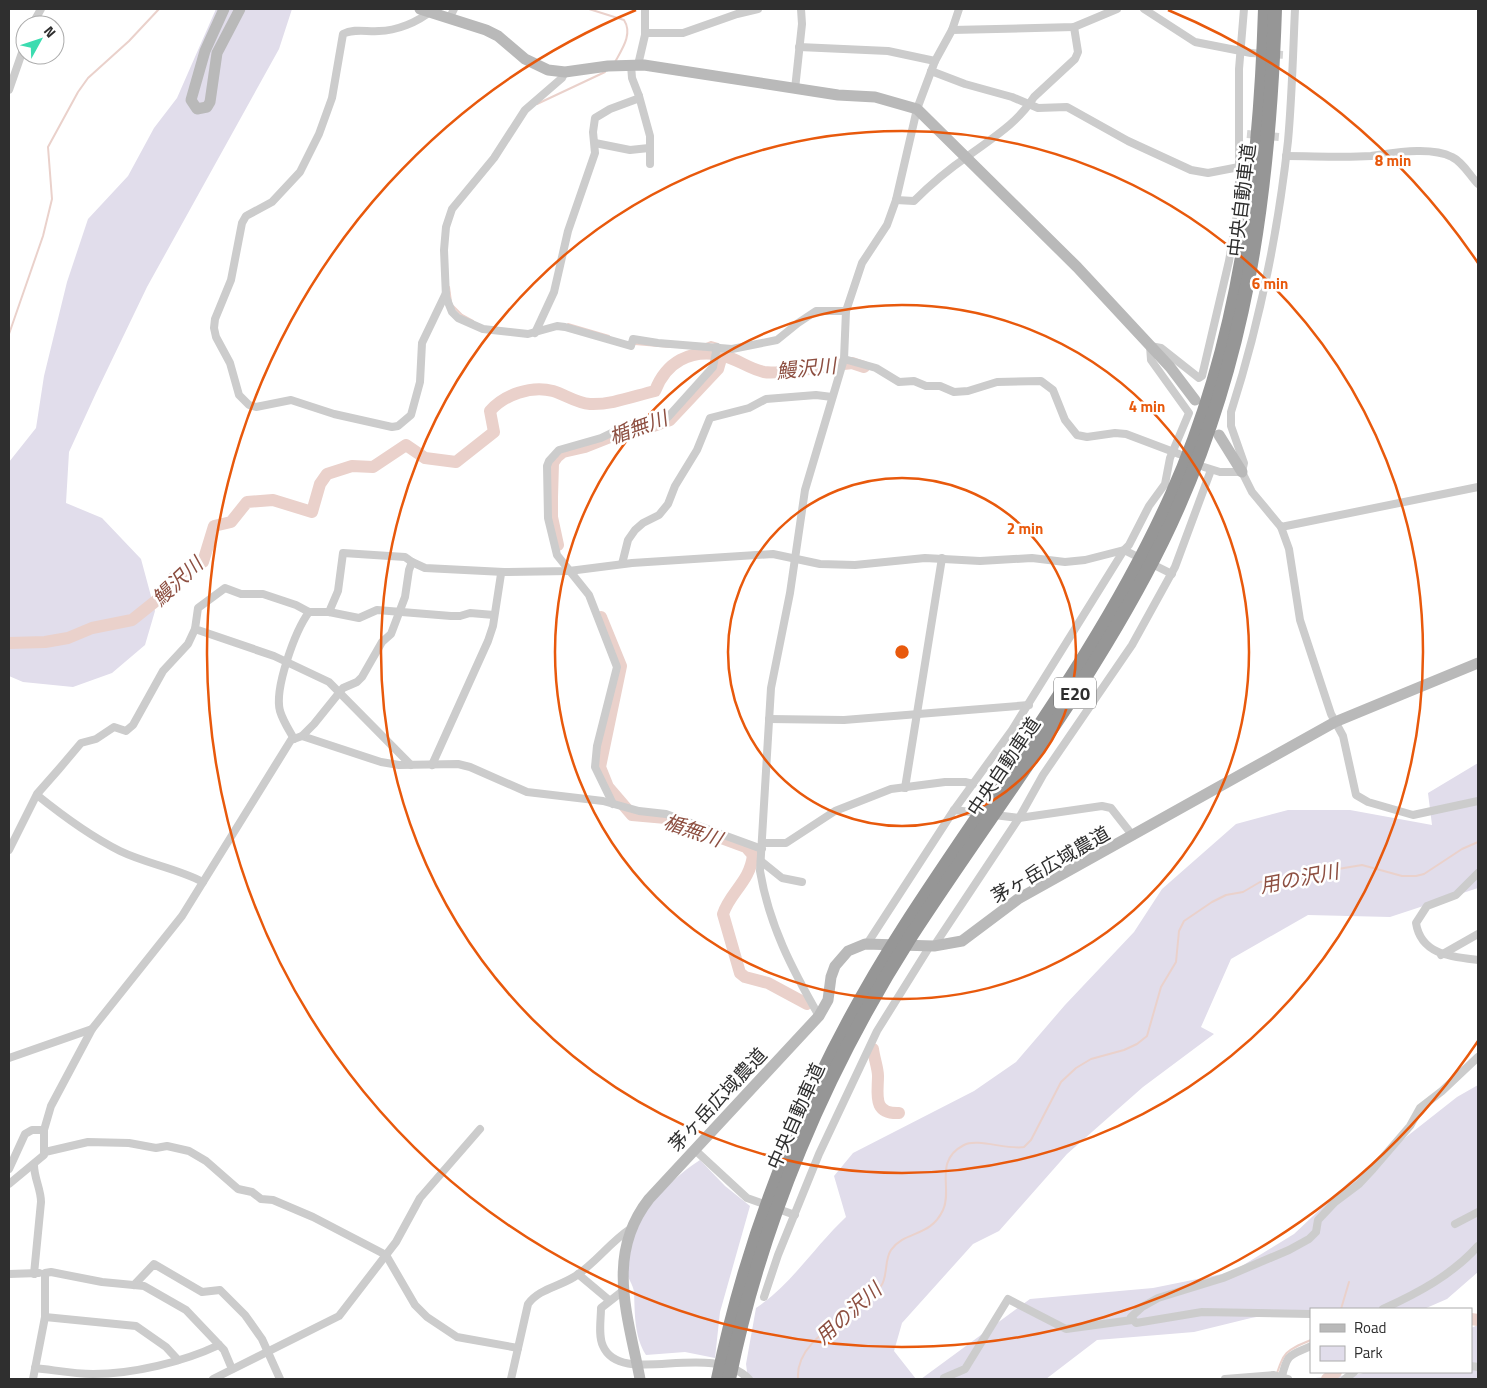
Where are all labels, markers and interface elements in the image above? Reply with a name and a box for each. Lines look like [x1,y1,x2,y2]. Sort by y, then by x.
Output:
north arrow [15,15,65,65]
text: N [39,21,62,42]
street label: 中央自動車道 [1220,142,1262,258]
text: 8 min [1375,149,1411,172]
text: 6 min [1252,272,1288,295]
water label: 鰻沢川 [775,349,839,387]
text: 4 min [1129,395,1165,418]
water label: 楯無川 [605,401,673,452]
text: 2 min [1007,517,1043,540]
water label: 鰻沢川 [144,548,211,613]
centre of rings [893,643,911,661]
road number: E20 [1054,678,1096,708]
street label: 中央自動車道 [959,711,1047,821]
water label: 楯無川 [660,806,728,855]
street label: 茅ヶ岳広域農道 [985,818,1115,910]
water label: 用の沢川 [1257,855,1343,901]
street label: 茅ヶ岳広域農道 [661,1040,773,1158]
street label: 中央自動車道 [759,1058,831,1174]
water label: 用の沢川 [808,1273,890,1351]
legend [1310,1308,1472,1373]
text: Road [1354,1316,1386,1339]
text: Park [1354,1341,1383,1364]

